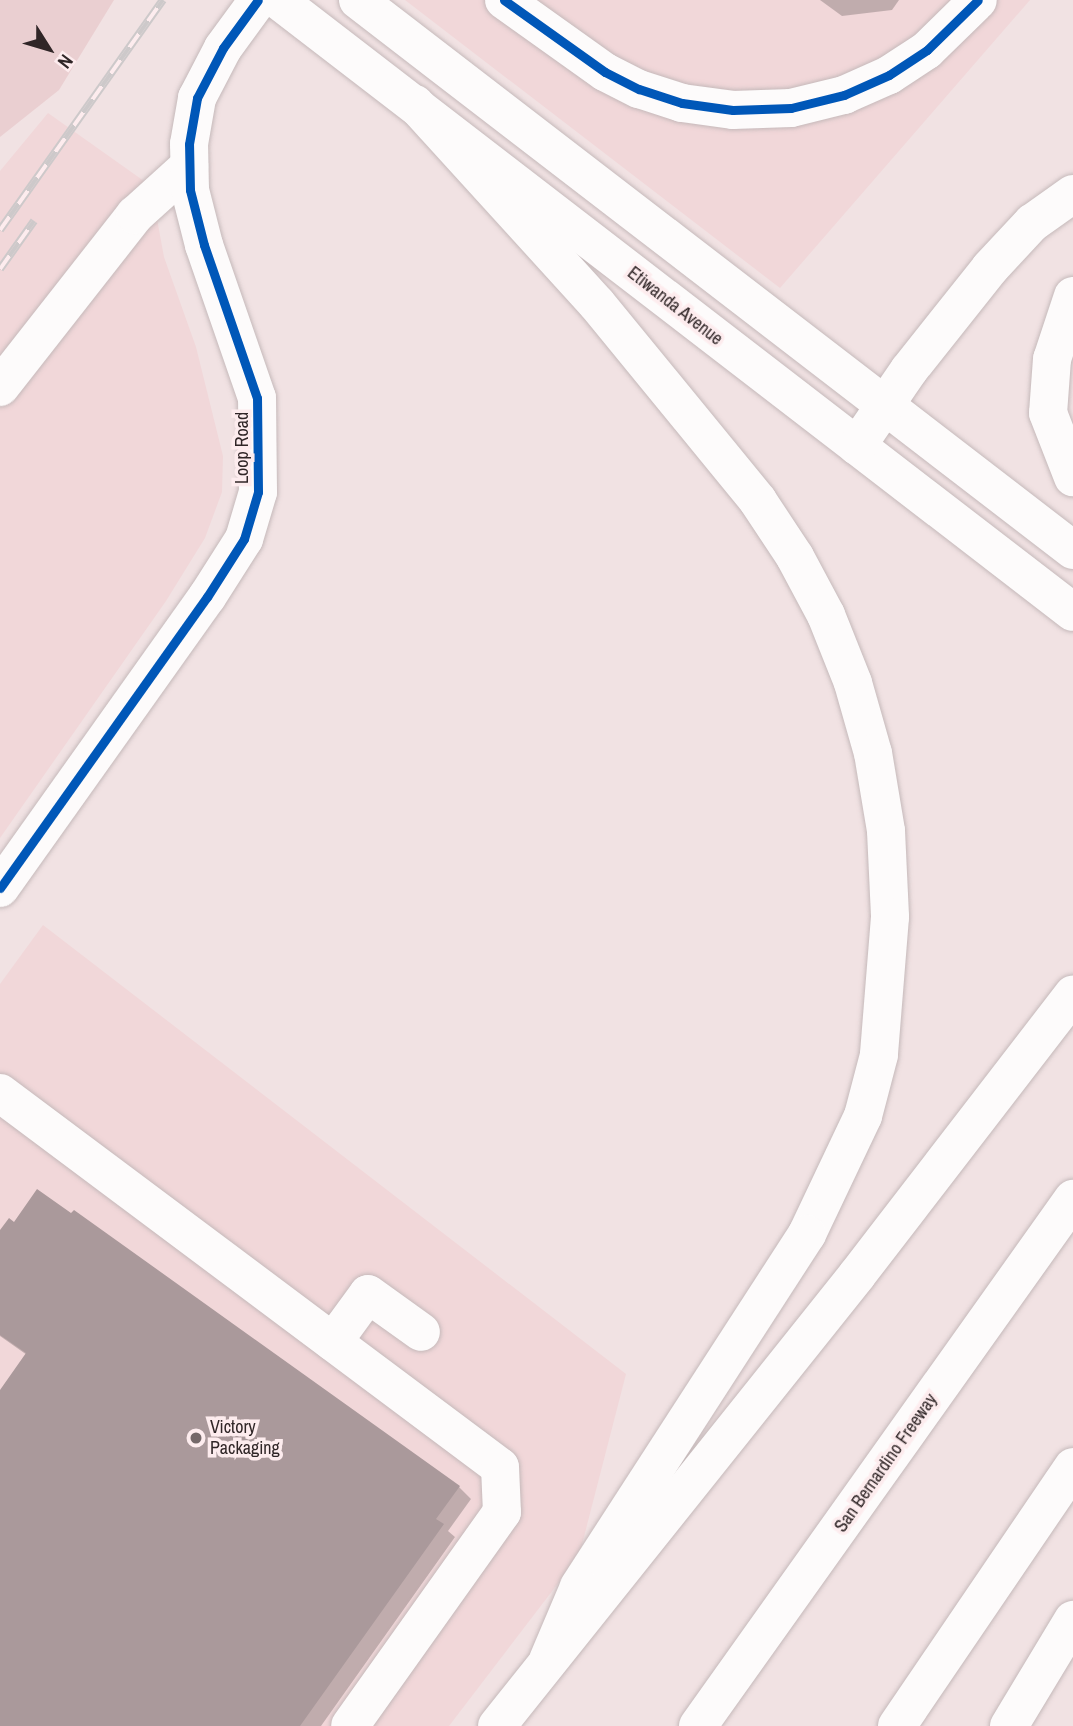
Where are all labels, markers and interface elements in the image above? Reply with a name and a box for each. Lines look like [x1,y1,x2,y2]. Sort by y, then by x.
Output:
north arrow [14,14,84,84]
text: N [52,49,80,74]
street label: Etiwanda Avenue [623,262,727,350]
street label: Loop Road [231,412,253,484]
street label: San Bernardino Freeway [830,1390,942,1536]
place label: Victory Packaging [210,1417,280,1460]
marker: Victory Packaging [188,1430,204,1446]

